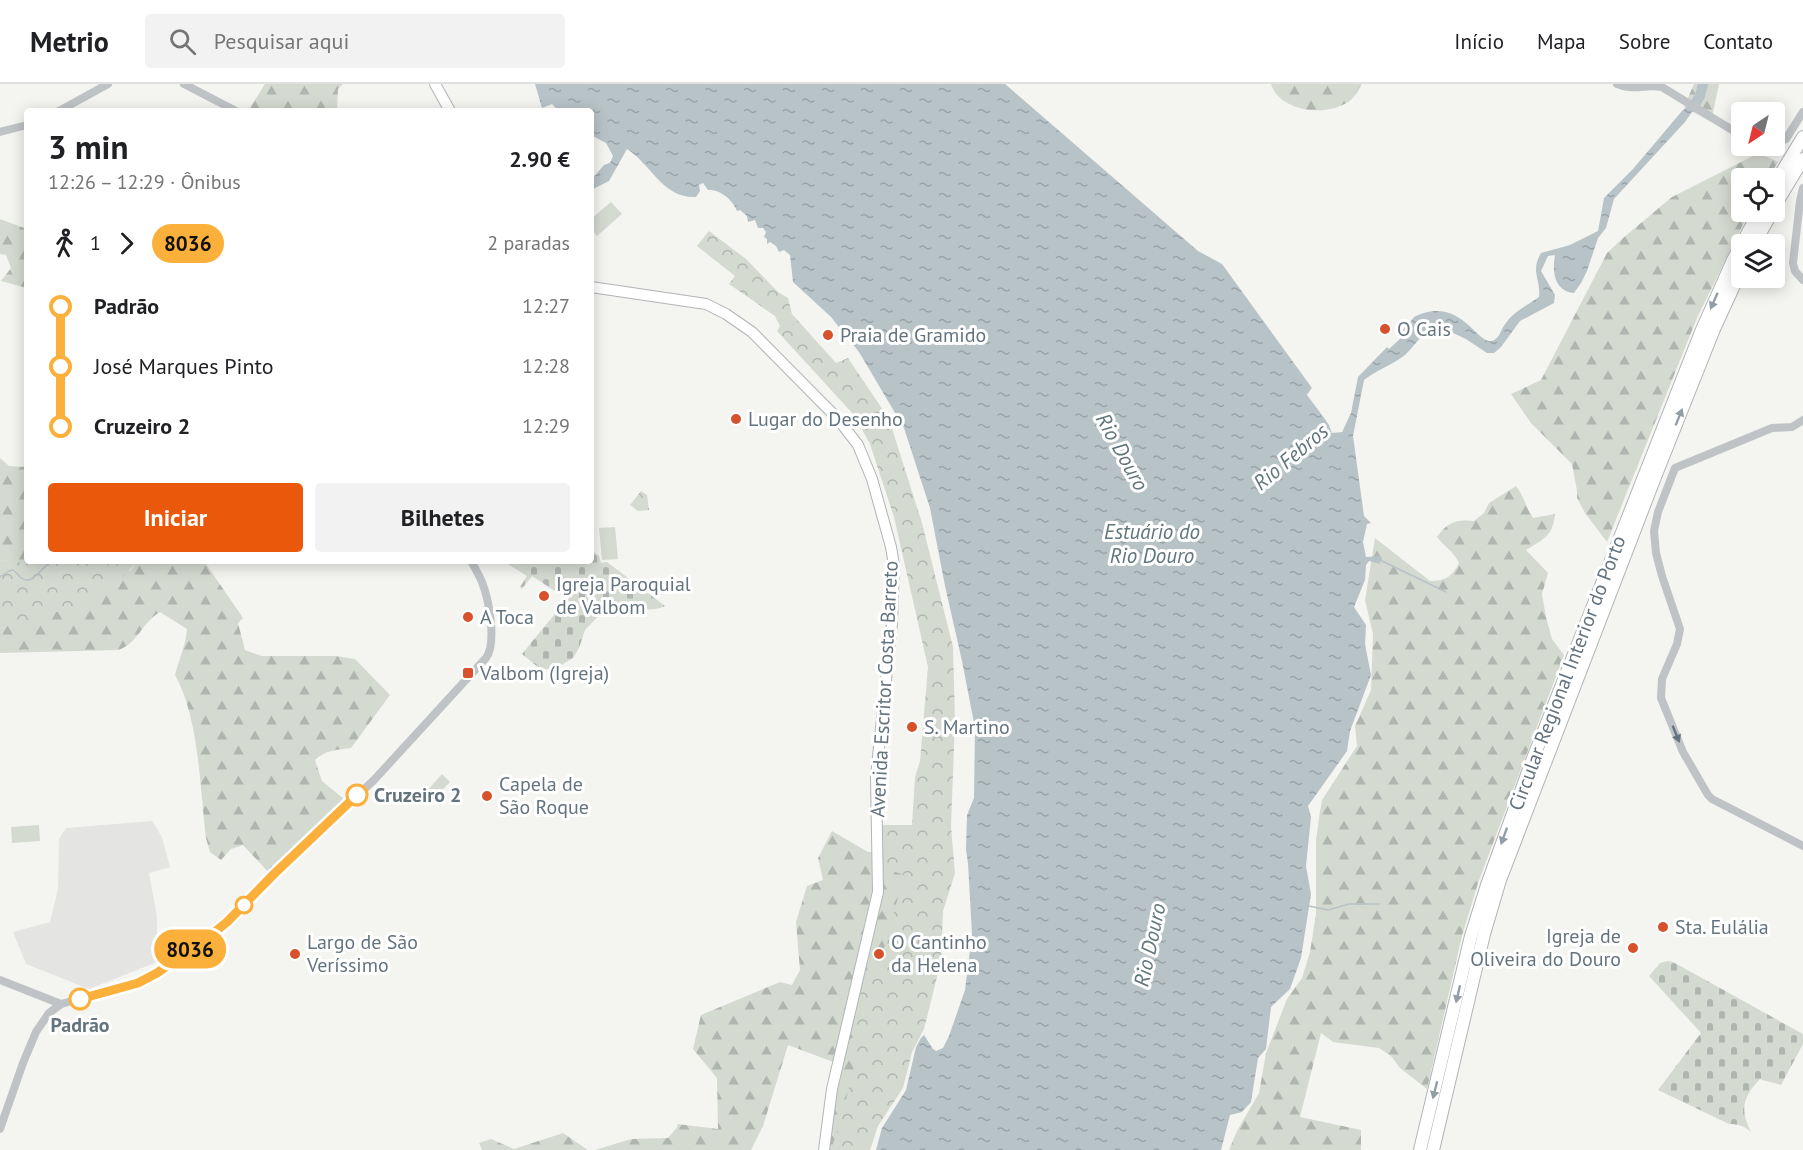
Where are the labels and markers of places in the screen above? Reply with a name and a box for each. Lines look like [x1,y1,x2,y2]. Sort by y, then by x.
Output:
place label: O Cais [1397,316,1451,342]
place label: Praia de Gramido [840,322,986,348]
marker: O Cais [1378,322,1392,336]
marker: Praia de Gramido [821,328,835,342]
place label: Lugar do Desenho [748,406,903,432]
marker: Lugar do Desenho [729,412,743,426]
place label: Igreja Paroquial de Valbom [556,571,691,620]
marker: Igreja Paroquial de Valbom [537,589,551,603]
place label: A Toca [480,604,534,630]
marker: A Toca [461,610,475,624]
place label: Valbom (Igreja) [479,660,609,686]
marker: Valbom (Igreja) [461,666,475,680]
place label: S. Martino [924,714,1010,740]
marker: S. Martino [905,720,919,734]
place label: Capela de São Roque [499,771,589,820]
place label: Cruzeiro 2 [374,782,461,808]
marker: Cruzeiro 2 [346,784,368,806]
marker: Capela de São Roque [480,789,494,803]
unlabelled marker [235,896,253,914]
place label: Sta. Eulália [1675,914,1769,940]
marker: Sta. Eulália [1656,920,1670,934]
place label: Igreja de Oliveira do Douro [1470,923,1621,972]
place label: Largo de São Veríssimo [306,929,418,978]
place label: O Cantinho da Helena [891,929,987,978]
marker: Igreja de Oliveira do Douro [1626,941,1640,955]
marker: Largo de São Veríssimo [288,947,302,961]
marker: O Cantinho da Helena [872,947,886,961]
marker: Padrão [69,988,91,1010]
place label: Padrão [50,1012,110,1038]

